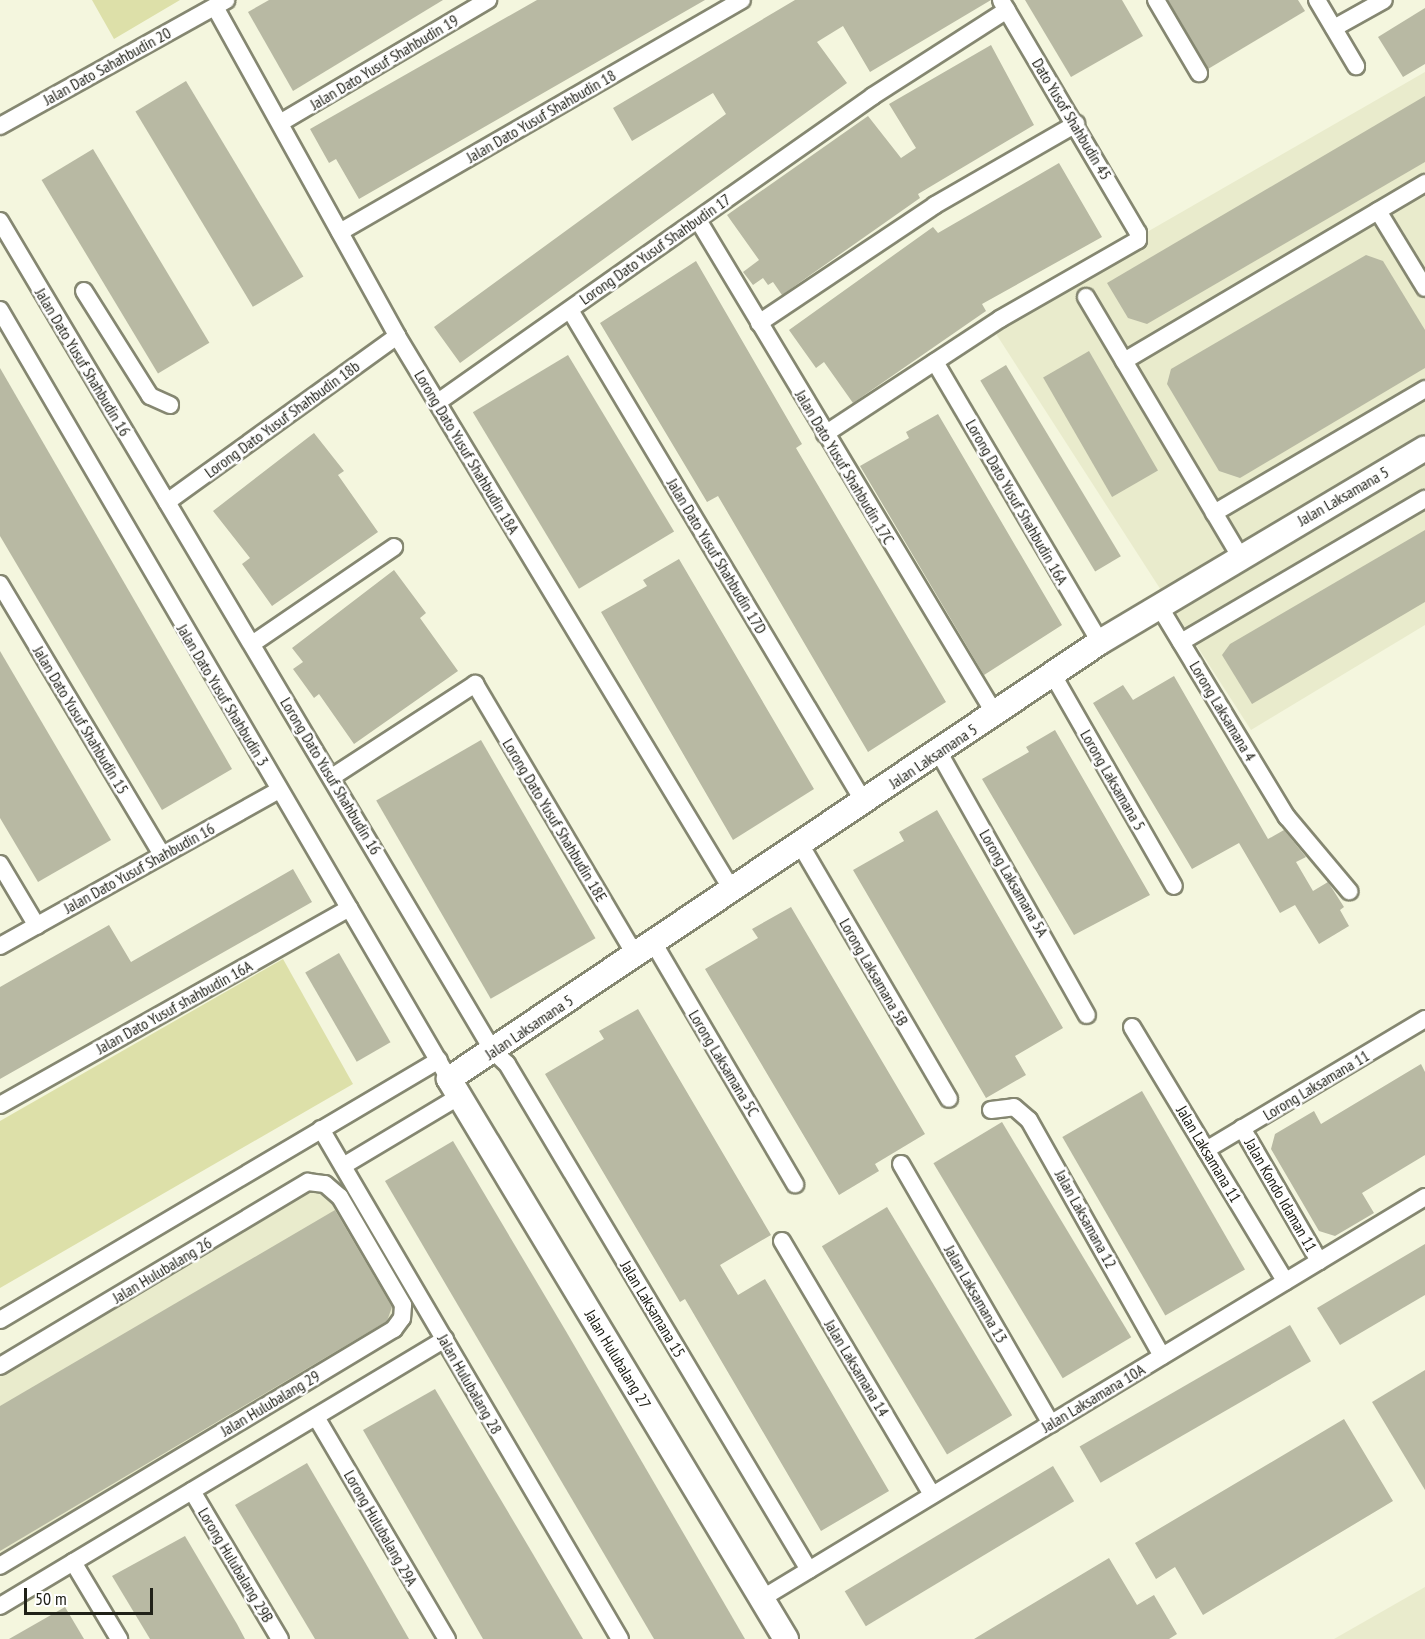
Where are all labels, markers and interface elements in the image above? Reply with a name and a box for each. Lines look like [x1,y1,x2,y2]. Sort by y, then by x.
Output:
street label: Jalan Dato Yusuf Shahbudin 19 [306,10,462,114]
street label: Jalan Dato Sahahbudin 20 [40,23,174,109]
street label: Dato Yusof Shahbudin 45 [1028,55,1116,183]
street label: Jalan Dato Yusuf Shahbudin 18 [463,65,619,167]
street label: Lorong Dato Yusuf Shahbudin 17 [576,189,734,309]
street label: Jalan Dato Yusuf Shahbudin 16 [31,284,135,440]
street label: Lorong Dato Yusuf Shahbudin 18b [201,356,363,482]
street label: Lorong Dato Yusuf Shahbudin 18A [410,366,524,538]
street label: Jalan Dato Yusuf Shahbudin 17C [791,386,899,548]
street label: Lorong Dato Yusuf Shahbudin 16A [962,416,1072,588]
street label: Jalan Laksamana 5 [1294,462,1392,530]
street label: Jalan Dato Yusuf Shahbudin 17D [663,475,771,637]
street label: Jalan Dato Yusuf Shahbudin 3 [173,620,273,770]
street label: Jalan Dato Yusuf Shahbudin 15 [29,642,133,798]
street label: Lorong Laksamana 4 [1186,658,1260,764]
street label: Lorong Dato Yusuf Shahbudin 16 [276,694,386,858]
street label: Jalan Laksamana 5 [885,719,981,793]
street label: Lorong Laksamana 5 [1076,726,1150,834]
street label: Lorong Dato Yusuf Shahbudin 18E [499,735,611,905]
street label: Jalan Dato Yusuf Shahbudin 16 [60,818,218,918]
street label: Lorong Laksamana 5A [976,826,1052,940]
street label: Lorong Laksamana 5B [836,915,912,1029]
street label: Jalan Dato Yusuf shahbudin 16A [92,956,256,1058]
street label: Jalan Laksamana 5 [481,990,577,1064]
street label: Lorong Laksamana 5C [685,1006,763,1120]
street label: Lorong Laksamana 11 [1259,1046,1373,1124]
street label: Jalan Laksamana 11 [1173,1102,1245,1206]
street label: Jalan Kondo Idaman 11 [1241,1135,1321,1255]
street label: Jalan Laksamana 12 [1051,1166,1121,1272]
street label: Jalan Hulubalang 26 [109,1233,215,1307]
street label: Jalan Laksamana 13 [940,1242,1012,1346]
street label: Jalan Laksamana 15 [617,1257,689,1361]
street label: Jalan Hulubalang 27 [581,1306,655,1412]
street label: Jalan Laksamana 14 [821,1316,893,1420]
street label: Jalan Hulubalang 28 [434,1331,506,1437]
street label: Jalan Laksamana 10A [1038,1360,1148,1436]
street label: Jalan Hulubalang 29 [217,1366,323,1440]
street label: Lorong Hulubalang 29A [340,1467,422,1589]
street label: Lorong Hulubalang 29B [194,1504,278,1626]
scale bar [27,1576,156,1614]
text: 50 m [35,1587,67,1610]

